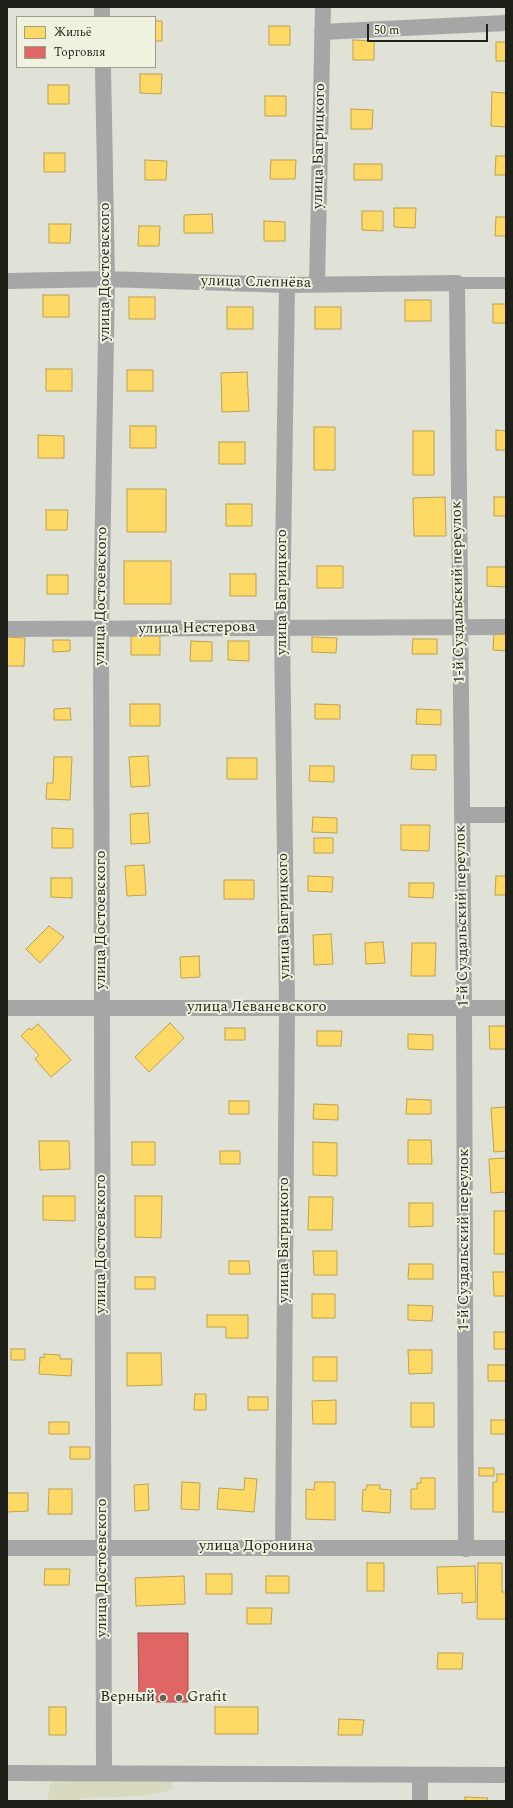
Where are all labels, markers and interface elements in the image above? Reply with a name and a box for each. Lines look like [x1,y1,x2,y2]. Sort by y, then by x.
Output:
legend [16,16,156,68]
scale bar [369,16,490,42]
text: 50 m [374,21,399,40]
text: Жильё [54,23,92,42]
text: Торговля [54,43,105,62]
street label: улица Багрицкого [310,83,330,209]
street label: улица Достоевского [97,203,115,341]
street label: улица Слепнёва [201,273,311,293]
street label: 1-й Суздальский переулок [448,501,470,683]
street label: улица Достоевского [92,526,112,666]
street label: улица Багрицкого [274,529,292,655]
street label: улица Нестерова [138,619,256,639]
street label: 1-й Суздальский переулок [452,825,474,1007]
street label: улица Достоевского [93,851,111,989]
street label: улица Багрицкого [275,853,295,979]
street label: улица Леваневского [187,999,327,1017]
street label: 1-й Суздальский переулок [456,1149,474,1331]
street label: улица Достоевского [93,1175,111,1313]
street label: улица Багрицкого [276,1177,294,1303]
street label: улица Достоевского [94,1499,112,1637]
street label: улица Доронина [199,1538,313,1556]
place label: Верный [100,1689,155,1707]
place label: Grafit [187,1689,227,1707]
marker: Верный [158,1693,168,1703]
marker: Grafit [174,1693,184,1703]

